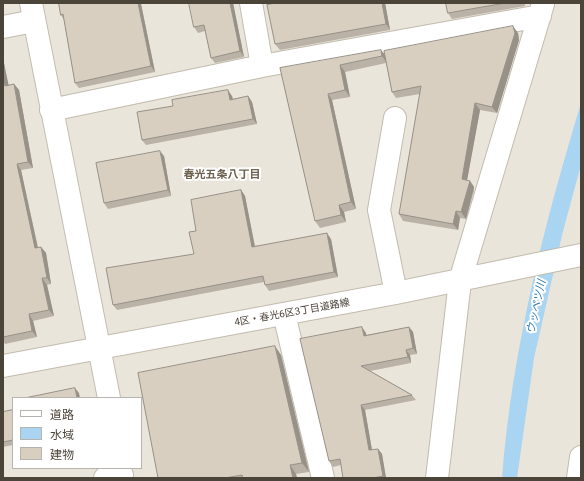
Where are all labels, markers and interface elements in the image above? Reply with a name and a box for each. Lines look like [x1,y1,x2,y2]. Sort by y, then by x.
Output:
district label: 春光五条八丁目 [184,168,260,182]
water label: ウッペツ川 [525,279,549,335]
street label: 4区・春光6区3丁目道路線 [233,297,351,329]
legend [12,397,142,469]
text: 道路 [50,408,74,422]
text: 水域 [50,428,74,442]
text: 建物 [50,448,74,462]

